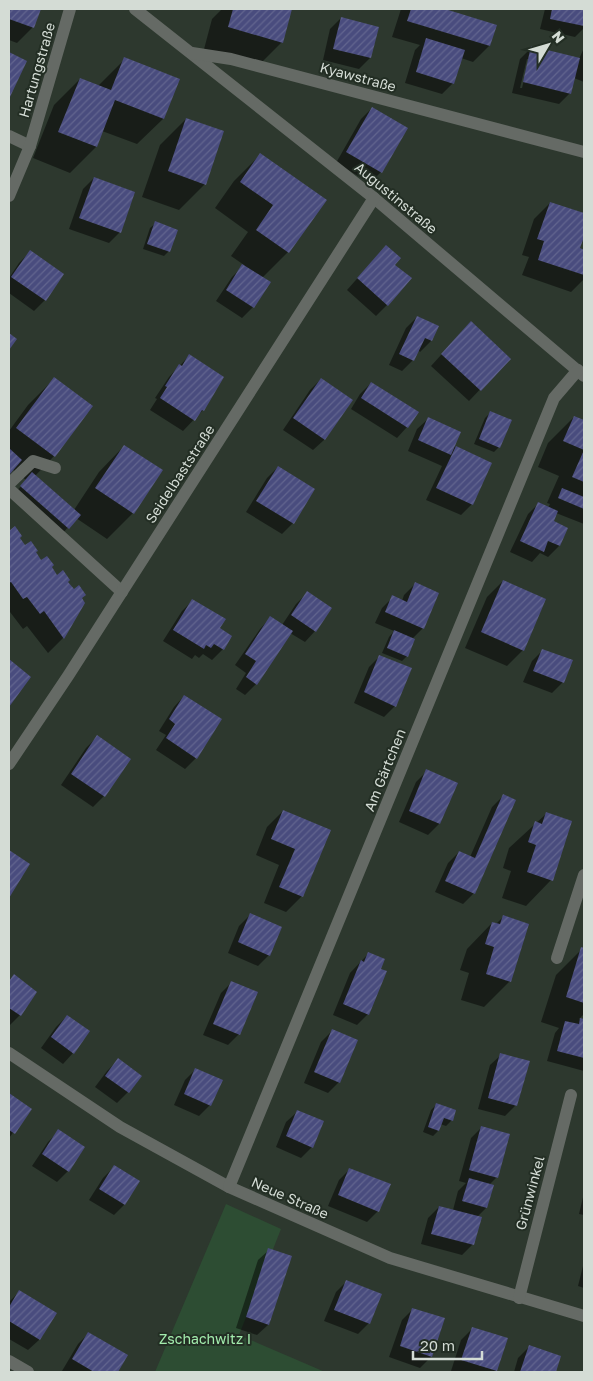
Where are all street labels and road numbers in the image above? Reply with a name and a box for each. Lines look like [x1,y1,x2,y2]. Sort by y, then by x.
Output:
street label: Hartungstraße [15,20,58,119]
street label: Kyawstraße [318,58,398,95]
street label: Augustinstraße [352,158,441,237]
street label: Seidelbaststraße [141,421,218,526]
street label: Am Gärtchen [360,726,409,814]
street label: Grünwinkel [511,1154,548,1232]
street label: Neue Straße [249,1173,331,1222]

